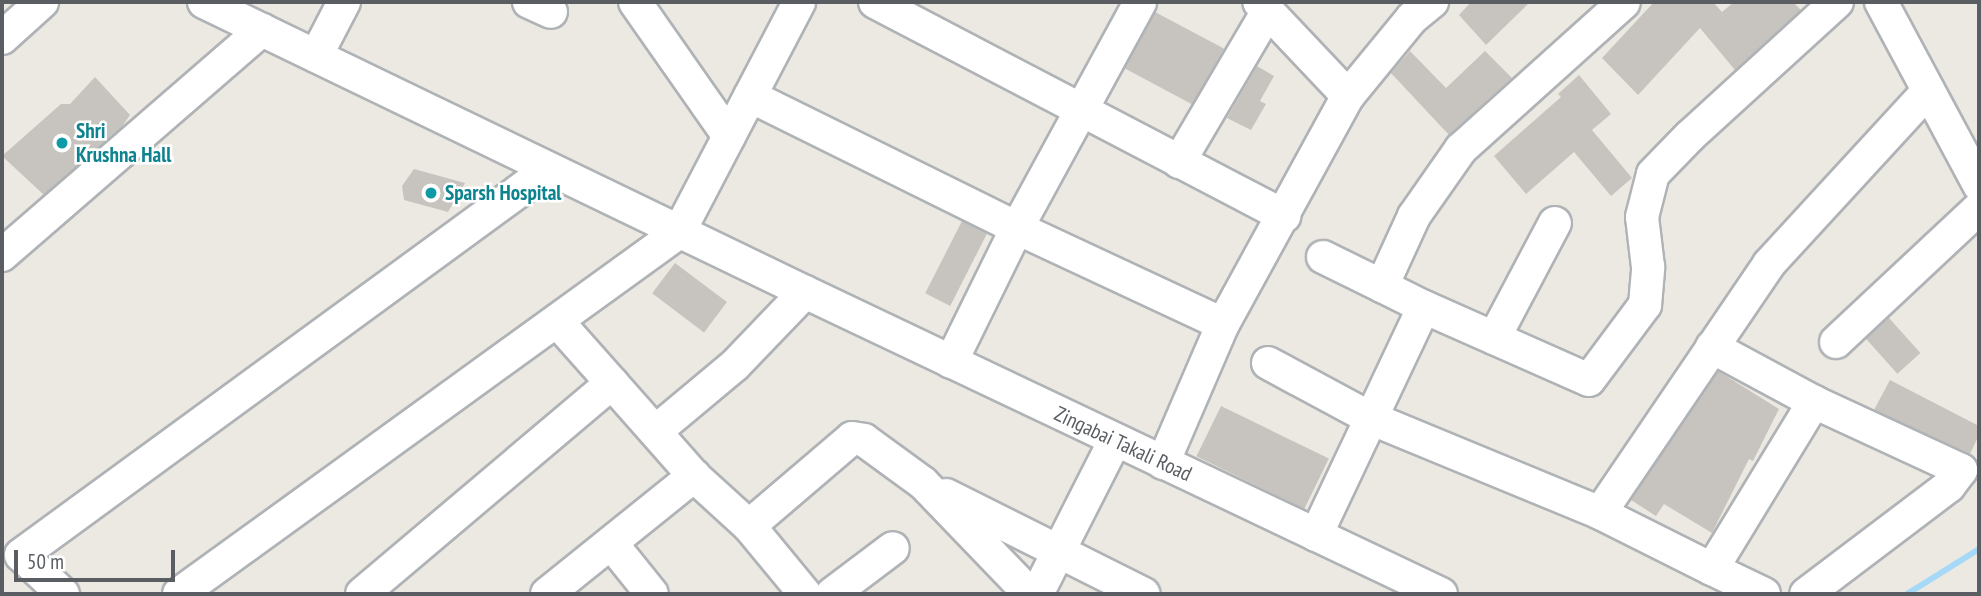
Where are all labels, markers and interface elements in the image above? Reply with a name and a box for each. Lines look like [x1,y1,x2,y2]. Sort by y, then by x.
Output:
place label: Shri Krushna Hall [76,118,171,168]
marker: Shri Krushna Hall [54,135,70,151]
place label: Sparsh Hospital [445,180,561,206]
marker: Sparsh Hospital [423,185,439,201]
street label: Zingabai Takali Road [1050,401,1196,487]
scale bar [18,536,178,580]
text: 50 m [27,548,64,575]

